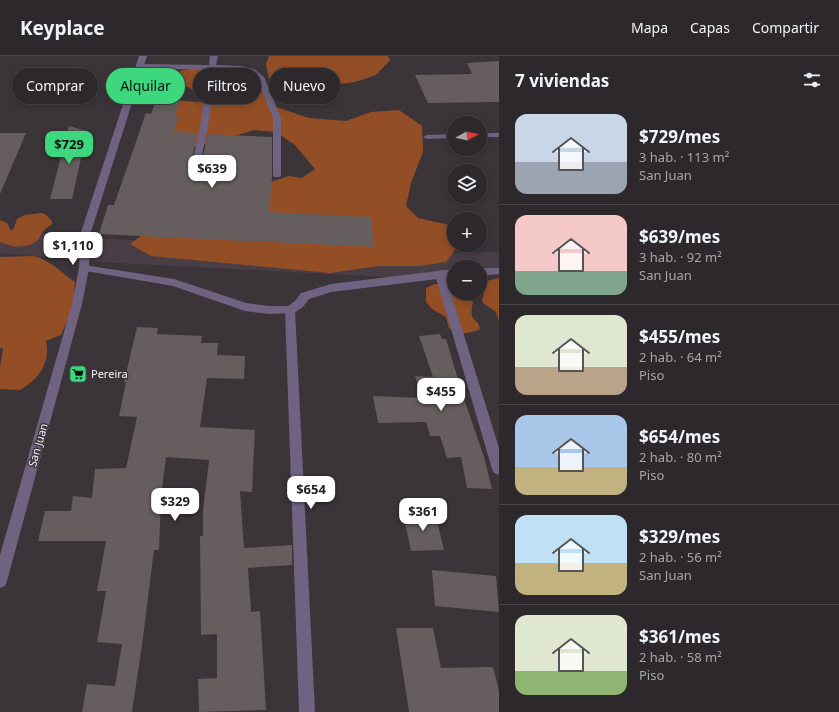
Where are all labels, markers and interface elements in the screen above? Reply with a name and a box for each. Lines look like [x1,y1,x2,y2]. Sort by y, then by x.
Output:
text: Keyplace [20,15,105,41]
text: Mapa [631,18,668,37]
text: Capas [690,18,730,37]
text: Compartir [752,18,819,37]
chip: Comprar [12,68,98,104]
chip: Alquilar [106,68,185,104]
chip: Filtros [193,68,261,104]
chip: Nuevo [269,68,340,104]
text: 7 viviendas [515,69,609,92]
icon: filters [801,69,823,91]
north arrow [447,116,487,156]
map controls [447,116,487,300]
text: $729/mes [639,125,720,148]
icon: home [547,130,595,178]
pin: $729 [45,131,93,165]
text: $729 [54,135,84,153]
text: 3 hab. · 113 m² [639,148,729,166]
pin: $639 [188,155,236,189]
text: $639 [197,159,227,177]
button: layers [447,164,487,204]
text: San Juan [639,166,692,184]
button: + [447,212,487,252]
text: $639/mes [639,225,720,248]
icon: home [547,231,595,279]
pin: $1,110 [40,232,106,266]
text: $1,110 [53,236,93,254]
text: 3 hab. · 92 m² [639,248,722,266]
button: − [447,260,487,300]
text: San Juan [639,266,692,284]
text: $455/mes [639,325,720,348]
icon: home [547,331,595,379]
text: 2 hab. · 64 m² [639,348,722,366]
supermarket icon: Pereira [68,364,88,384]
place label: Pereira [91,366,128,381]
text: Piso [639,366,664,384]
pin: $455 [417,378,465,412]
text: $455 [426,382,456,400]
street label: San Juan [24,421,51,468]
text: $654/mes [639,425,720,448]
icon: home [547,431,595,479]
text: 2 hab. · 80 m² [639,448,722,466]
text: Piso [639,466,664,484]
pin: $654 [287,476,335,510]
text: $654 [296,480,326,498]
pin: $329 [151,488,199,522]
text: $329 [160,492,190,510]
pin: $361 [399,498,447,532]
text: $361 [408,502,438,520]
text: $329/mes [639,525,720,548]
icon: home [547,531,595,579]
text: 2 hab. · 56 m² [639,548,722,566]
text: San Juan [639,566,692,584]
text: $361/mes [639,625,720,648]
icon: home [547,631,595,679]
text: 2 hab. · 58 m² [639,648,722,666]
text: Piso [639,666,664,684]

